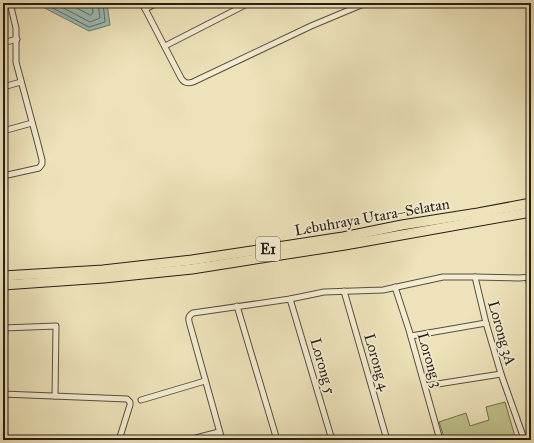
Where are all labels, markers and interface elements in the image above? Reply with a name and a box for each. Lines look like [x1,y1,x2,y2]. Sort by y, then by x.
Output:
street label: Lebuhraya Utara–Selatan [293,194,451,240]
road number: E1 [256,237,280,261]
street label: Lorong 3A [484,299,520,367]
street label: Lorong 3 [414,330,446,390]
street label: Lorong 4 [360,331,394,393]
street label: Lorong 5 [306,336,340,396]

